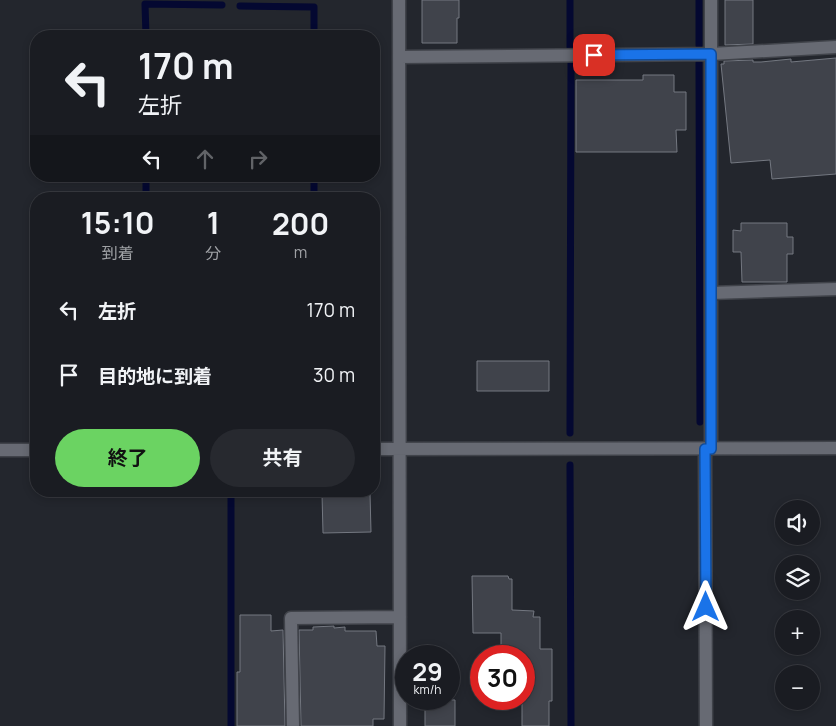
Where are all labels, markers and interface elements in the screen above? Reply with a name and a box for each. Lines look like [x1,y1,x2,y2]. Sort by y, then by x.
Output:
pin [573,34,615,76]
icon: arrive [580,41,608,69]
text: 170 m [138,42,234,90]
icon: left [55,50,120,115]
text: 左折 [138,90,182,120]
icon: left [138,145,166,173]
icon: ahead [191,145,219,173]
icon: right [244,145,272,173]
text: 15:10 [81,202,155,243]
text: 1 [207,202,220,243]
text: 200 [272,203,329,244]
text: m [294,241,307,263]
text: 到着 [102,242,134,264]
text: 分 [205,242,221,264]
icon: left [55,296,83,324]
text: 170 m [307,297,355,323]
text: 左折 [98,298,136,324]
icon: arrive [55,361,83,389]
text: 30 m [313,362,355,388]
text: 目的地に到着 [98,363,212,389]
button: 終了 [55,429,200,487]
button: 共有 [210,429,355,487]
map controls [775,500,820,710]
button: sound [775,500,820,545]
button: layers [775,555,820,600]
position arrow [679,580,731,632]
button: + [775,610,820,655]
speed limit sign: 30 [470,645,535,710]
text: 29 [412,654,443,689]
button: − [775,665,820,710]
text: km/h [414,681,441,698]

